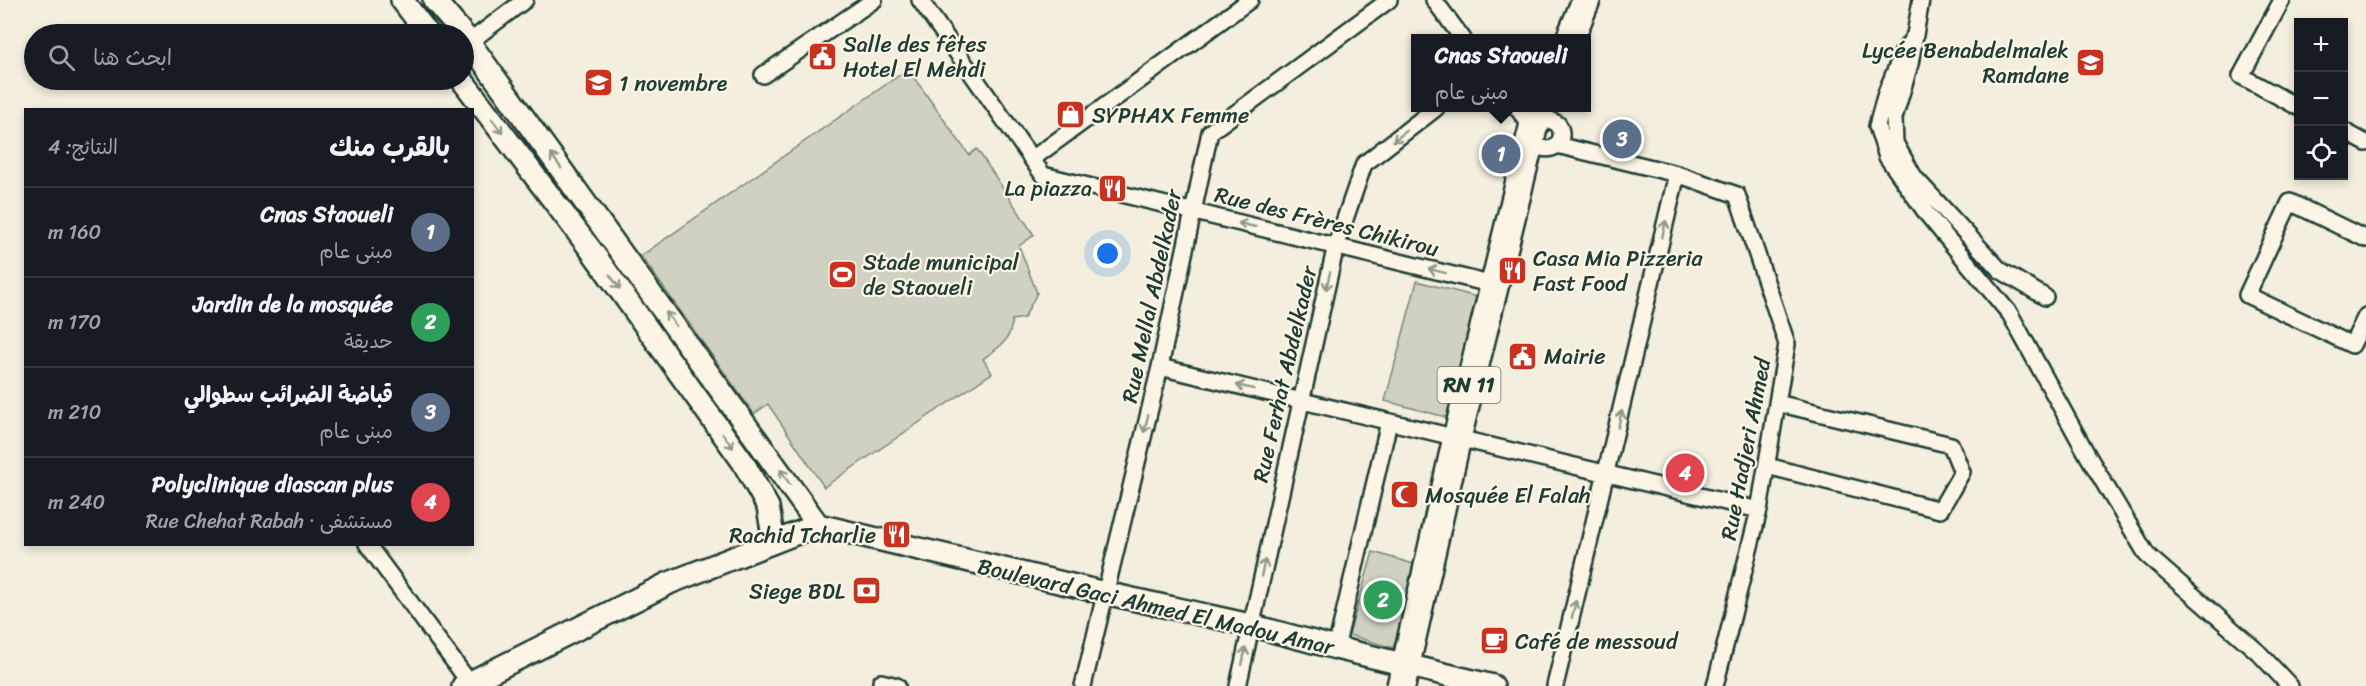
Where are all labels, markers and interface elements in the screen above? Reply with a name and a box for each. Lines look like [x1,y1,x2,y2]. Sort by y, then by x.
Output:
map controls [2294,18,2348,180]
button: + [2294,18,2348,72]
search box [24,24,474,90]
place label: Salle des fêtes Hotel El Mehdi [843,25,987,89]
place label: Lycée Benabdelmalek Ramdane [1862,31,2069,95]
popup [1411,34,1591,112]
text: Cnas Staoueli [1435,36,1567,75]
text: ابحث هنا [93,38,172,77]
icon: search [45,41,78,74]
public building icon: Salle des fêtes Hotel El Mehdi [806,41,838,73]
school or university icon: Lycée Benabdelmalek Ramdane [2074,47,2106,79]
place label: 1 novembre [619,64,728,103]
school or university icon: 1 novembre [582,67,614,99]
button: − [2294,72,2348,126]
text: مبنى عام [1435,75,1508,110]
place label: SYPHAX Femme [1092,96,1249,135]
shop icon: SYPHAX Femme [1055,99,1087,131]
pin: 3 [1602,116,1642,162]
one-way arrow [491,118,504,134]
text: بالقرب منك [329,124,450,170]
button: locate [2294,126,2348,180]
one-way arrow [1392,129,1408,142]
text: النتائج: 4 [48,130,118,165]
pin: 1 [1482,132,1520,176]
one-way arrow [550,154,562,170]
place label: La piazza [1004,169,1092,208]
restaurant icon: La piazza [1097,172,1129,204]
street label: Rue des Frères Chikirou [1211,175,1443,268]
street label: Rue Mellal Abdelkader [1110,185,1193,407]
text: Cnas Staoueli [260,195,393,234]
text: 160 m [48,215,101,250]
text: 1 [426,215,435,250]
one-way arrow [1238,218,1257,230]
one-way arrow [1659,220,1671,239]
text: مبنى عام [319,234,393,269]
your location [1093,239,1122,268]
place label: Casa Mia Pizzeria Fast Food [1533,239,1704,303]
place label: Stade municipal de Staoueli [863,243,1019,307]
restaurant icon: Casa Mia Pizzeria Fast Food [1496,255,1528,287]
sports icon: Stade municipal de Staoueli [826,259,858,291]
street label: Rue Ferhat Abdelkader [1241,261,1329,486]
one-way arrow [1428,264,1447,276]
one-way arrow [1322,271,1334,290]
one-way arrow [608,274,621,290]
text: Jardin de la mosquée [193,285,393,324]
text: 170 m [48,305,101,340]
text: 2 [425,305,436,340]
one-way arrow [664,312,677,328]
text: حديقة [344,324,393,359]
place label: Mairie [1544,337,1605,376]
public building icon: Mairie [1507,340,1539,372]
street label: Rue Hadjeri Ahmed [1709,353,1783,543]
road number: RN 11 [1438,367,1500,403]
text: قباضة الضرائب سطوالي [184,375,393,414]
one-way arrow [1235,380,1254,392]
text: 210 m [48,395,101,430]
text: 3 [425,395,436,430]
one-way arrow [1614,410,1626,429]
text: مبنى عام [319,414,393,449]
one-way arrow [1140,414,1152,433]
one-way arrow [722,432,734,448]
pin: 4 [1666,450,1704,496]
text: Polyclinique diascan plus [152,465,393,504]
one-way arrow [779,469,791,486]
place label: Mosquée El Falah [1425,476,1590,515]
mosque icon: Mosquée El Falah [1388,479,1420,511]
text: 240 m [48,485,105,520]
text: 4 [424,485,437,520]
text: مستشفى · Rue Chehat Rabah [146,504,393,539]
place label: Rachid Tcharlie [729,516,876,555]
restaurant icon: Rachid Tcharlie [881,519,913,551]
street label: Boulevard Gaci Ahmed El Madou Amar [974,546,1339,667]
one-way arrow [1258,559,1270,578]
place label: Siege BDL [749,572,846,611]
bank icon: Siege BDL [850,575,882,607]
pin: 2 [1364,578,1402,622]
one-way arrow [1568,600,1580,619]
place label: Café de messoud [1515,622,1679,661]
cafe icon: Café de messoud [1478,625,1510,657]
one-way arrow [1239,646,1250,666]

